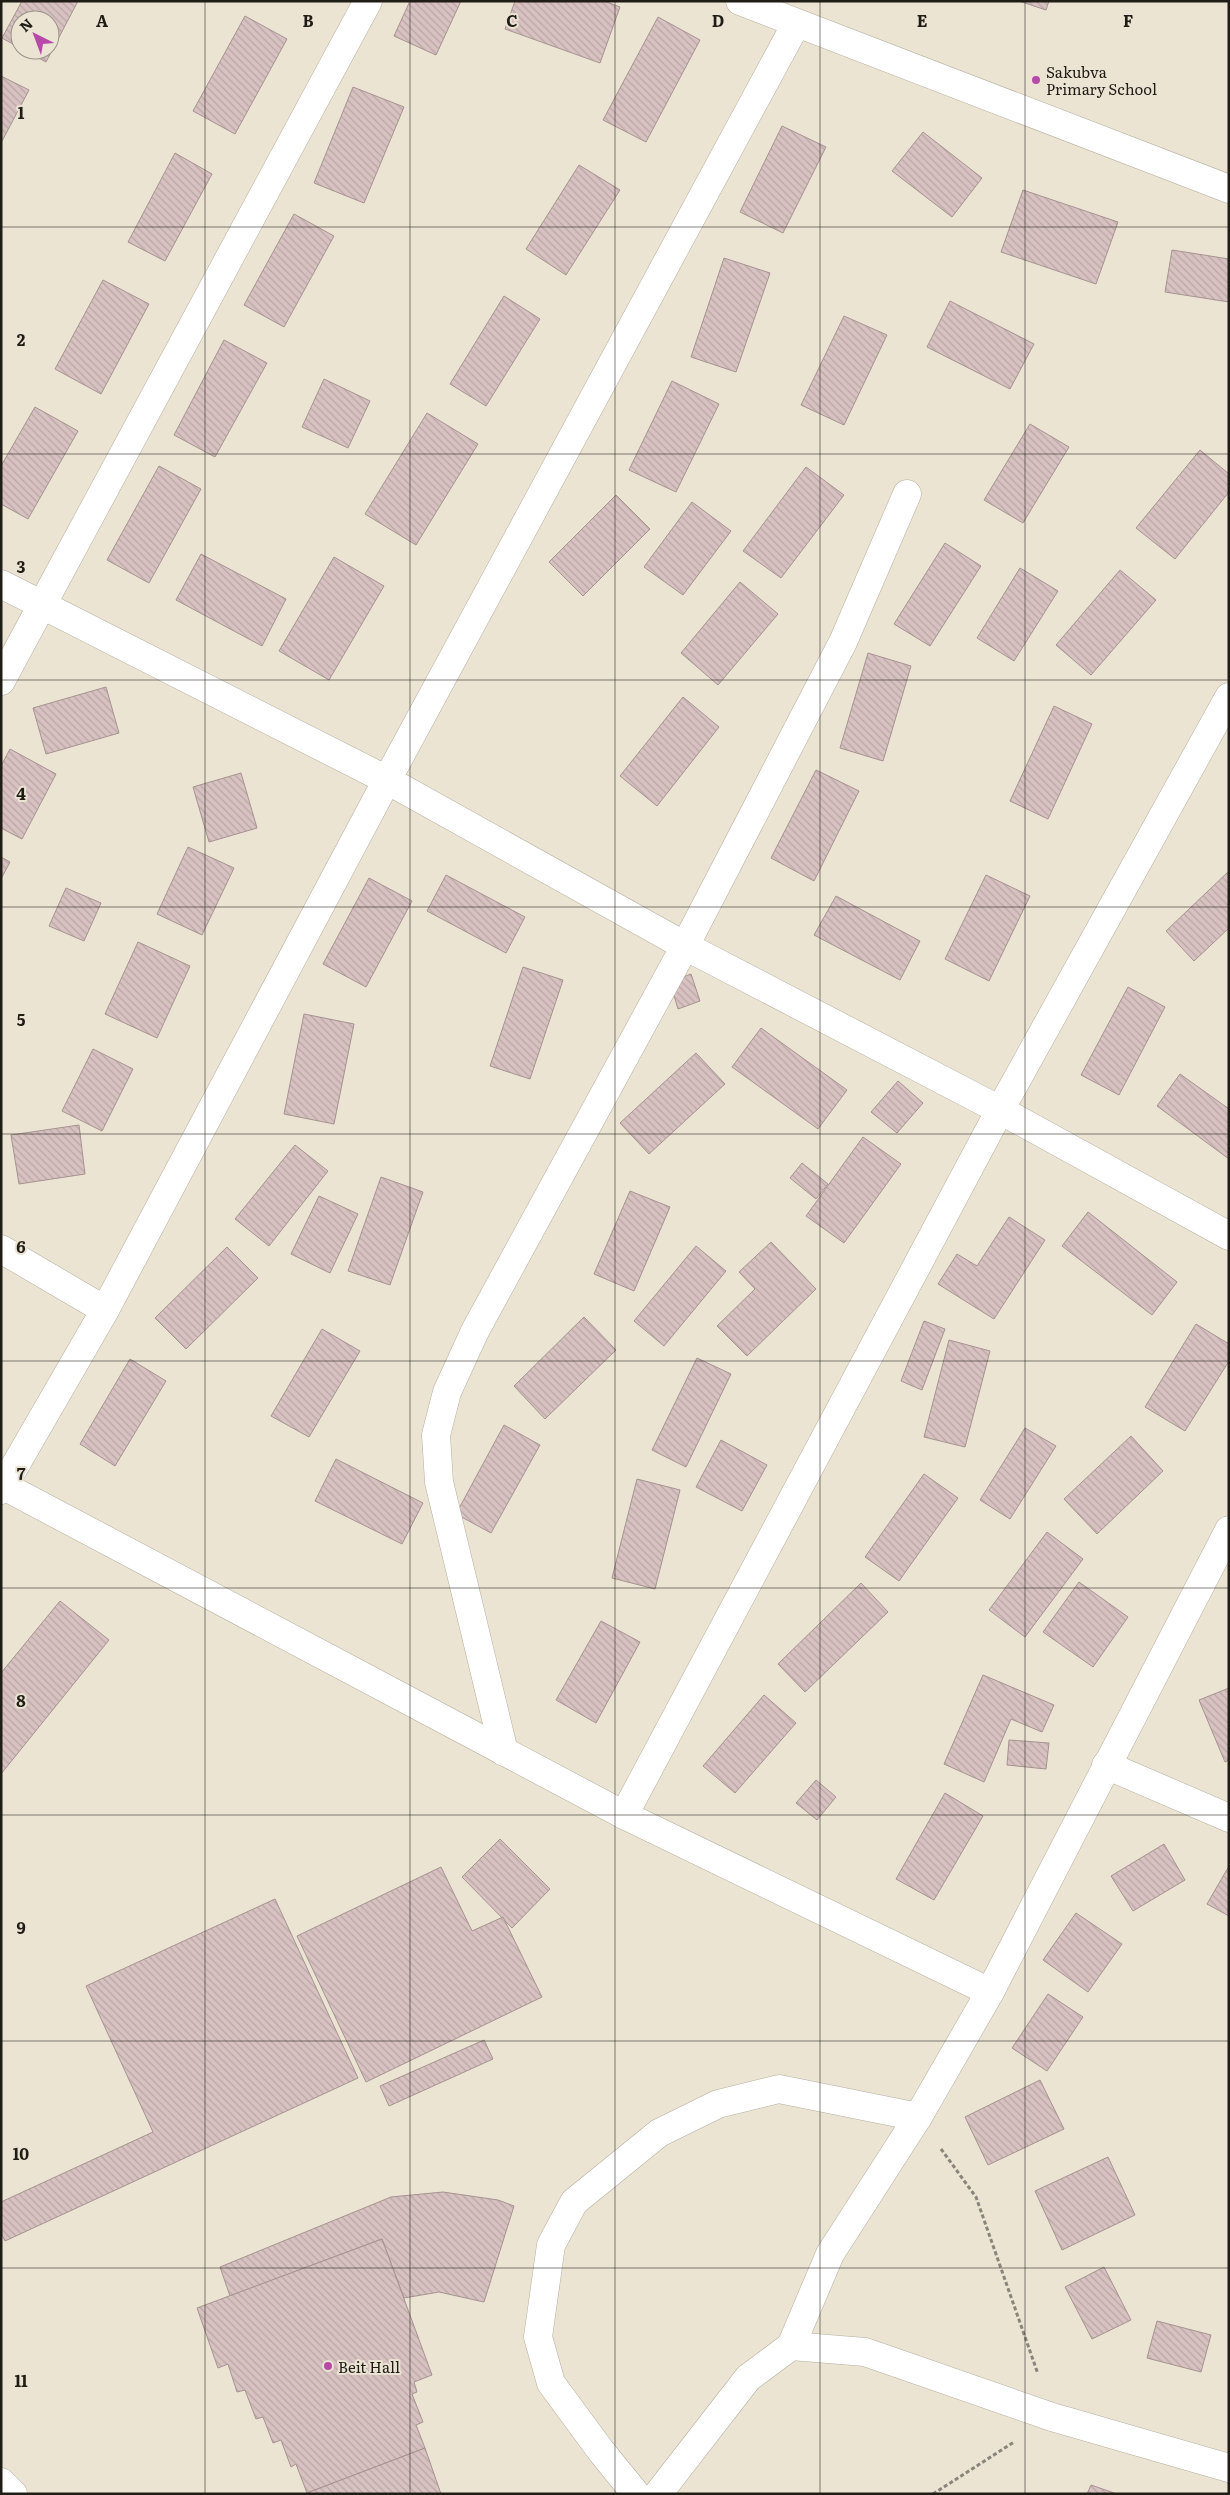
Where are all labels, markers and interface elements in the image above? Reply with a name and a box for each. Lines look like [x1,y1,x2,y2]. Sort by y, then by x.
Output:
text: A [96,8,108,32]
text: B [302,8,314,32]
text: C [506,8,518,32]
text: D [712,8,724,32]
text: E [917,8,928,32]
text: F [1123,8,1133,32]
north arrow [10,10,60,60]
text: N [15,13,37,36]
place label: Sakubva Primary School [1046,60,1157,100]
marker: Sakubva Primary School [1030,74,1042,86]
text: 1 [18,100,25,124]
text: 2 [17,327,26,351]
text: 3 [17,554,26,578]
text: 4 [16,781,26,805]
text: 5 [17,1007,26,1031]
text: 6 [16,1234,26,1258]
text: 7 [17,1461,26,1485]
text: 8 [16,1688,26,1712]
text: 9 [16,1915,26,1939]
text: 10 [13,2141,29,2165]
place label: Beit Hall [338,2355,400,2378]
marker: Beit Hall [322,2360,334,2372]
text: 11 [14,2368,28,2392]

